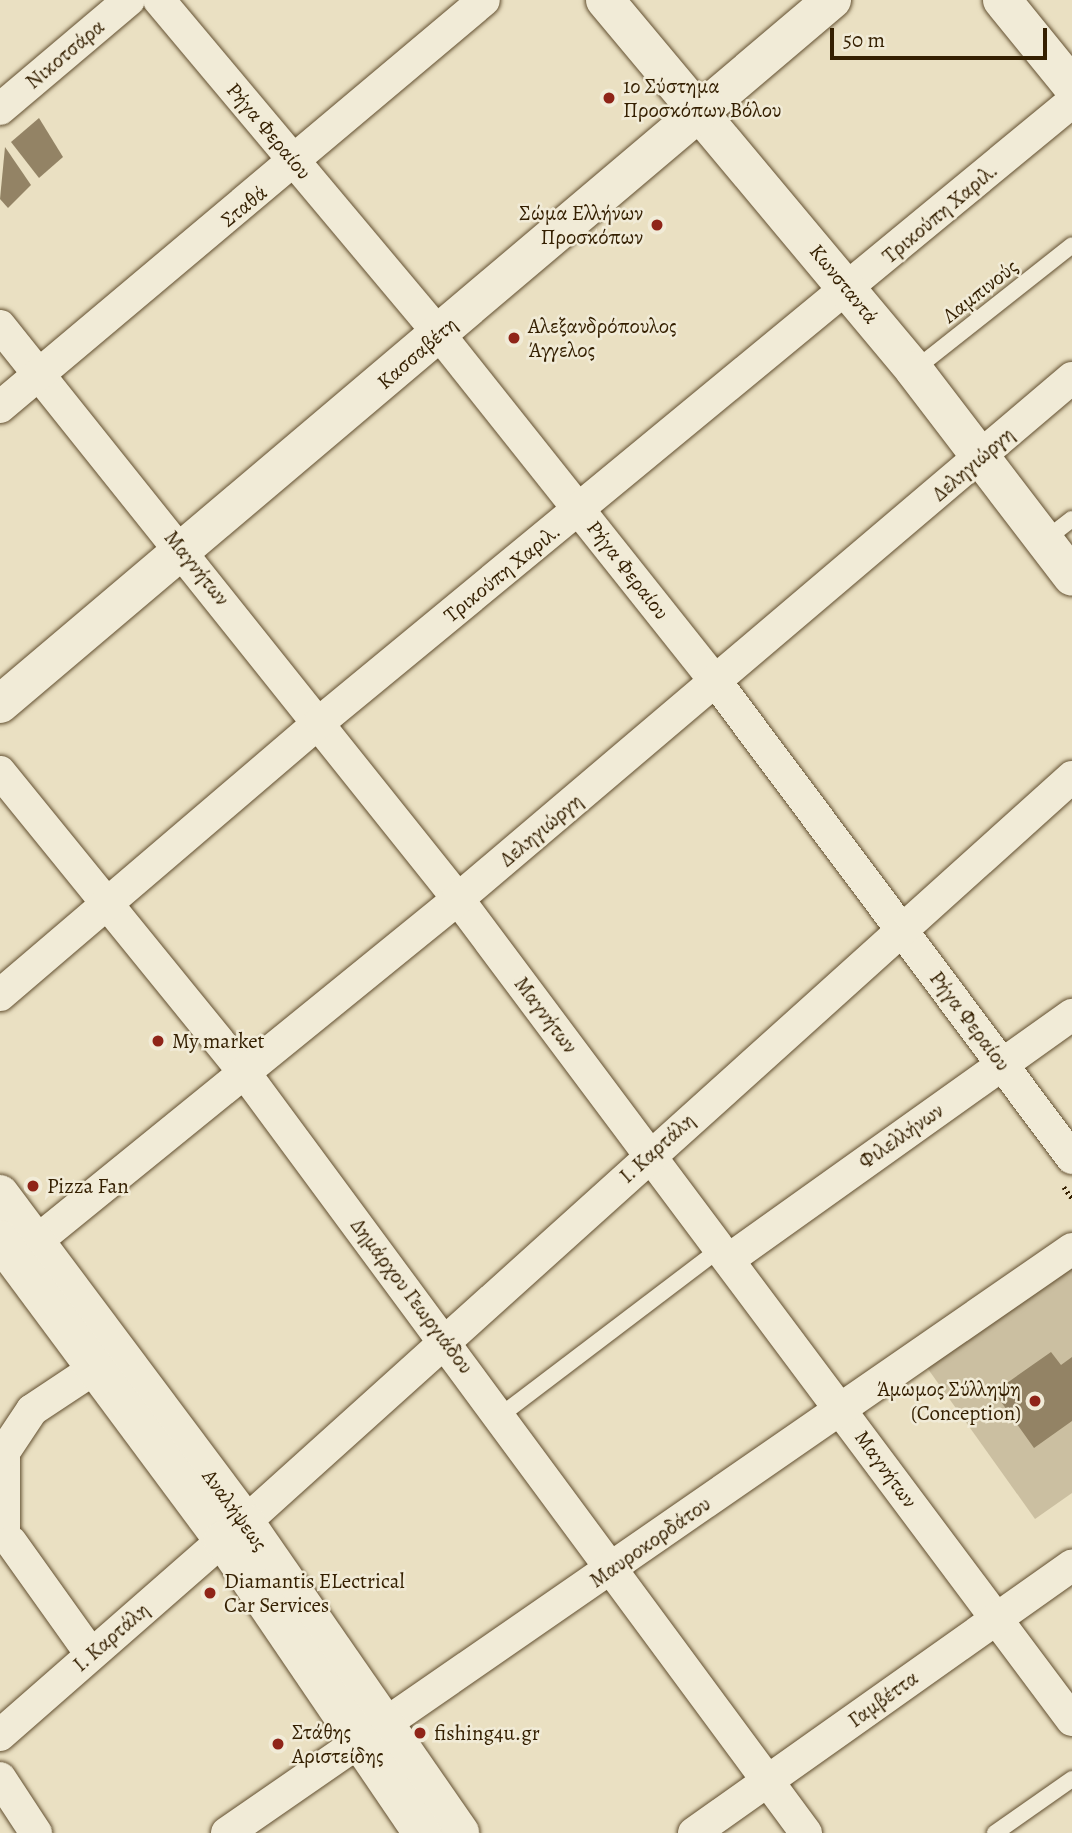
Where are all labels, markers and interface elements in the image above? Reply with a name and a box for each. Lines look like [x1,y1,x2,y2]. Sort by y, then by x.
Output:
street label: Νικοτσάρα [20,14,110,94]
scale bar [834,14,1051,58]
text: 50 m [843,26,885,54]
place label: 1ο Σύστημα Προσκόπων Βόλου [623,73,782,123]
street label: Ρήγα Φεραίου [221,77,317,185]
marker: 1ο Σύστημα Προσκόπων Βόλου [601,90,617,106]
street label: Τρικούπη Χαριλ. [877,157,1003,269]
street label: Σταθά [216,180,272,232]
place label: Σώμα Ελλήνων Προσκόπων [519,200,643,250]
marker: Σώμα Ελλήνων Προσκόπων [649,217,665,233]
street label: Κωνσταντά [804,239,884,329]
street label: Λαμπινούς [937,254,1023,328]
street label: Κασσαβέτη [372,312,462,394]
place label: Αλεξανδρόπουλος Άγγελος [528,313,677,363]
marker: Αλεξανδρόπουλος Άγγελος [506,330,522,346]
street label: Δεληγιώργη [927,422,1019,506]
street label: Ρήγα Φεραίου [582,516,674,624]
street label: Τρικούπη Χαριλ. [439,518,565,628]
street label: Μαγνήτων [159,525,235,611]
street label: Δεληγιώργη [494,788,588,872]
street label: Ρήγα Φεραίου [924,966,1016,1076]
street label: Μαγνήτων [509,972,583,1058]
place label: My market [172,1028,265,1054]
marker: My market [150,1033,166,1049]
street label: Φιλελλήνων [854,1098,948,1174]
street label: Ι. Καρτάλη [614,1108,700,1188]
place label: Pizza Fan [47,1173,129,1199]
marker: Pizza Fan [25,1178,41,1194]
street label: Δημάρχου Γεωργιάδου [345,1213,479,1379]
place label: Άμωμος Σύλληψη (Conception) [877,1376,1021,1426]
marker: Άμωμος Σύλληψη (Conception) [1027,1393,1043,1409]
street label: Μαγνήτων [849,1425,923,1513]
street label: Αναλήψεως [197,1464,273,1556]
street label: Μαυροκορδάτου [585,1491,715,1593]
place label: Diamantis ELectrical Car Services [224,1568,405,1618]
marker: Diamantis ELectrical Car Services [202,1585,218,1601]
street label: Ι. Καρτάλη [68,1597,154,1677]
street label: Γαμβέττα [843,1665,923,1733]
place label: Στάθης Αριστείδης [292,1719,384,1769]
place label: fishing4u.gr [434,1720,540,1746]
marker: fishing4u.gr [412,1725,428,1741]
marker: Στάθης Αριστείδης [270,1736,286,1752]

